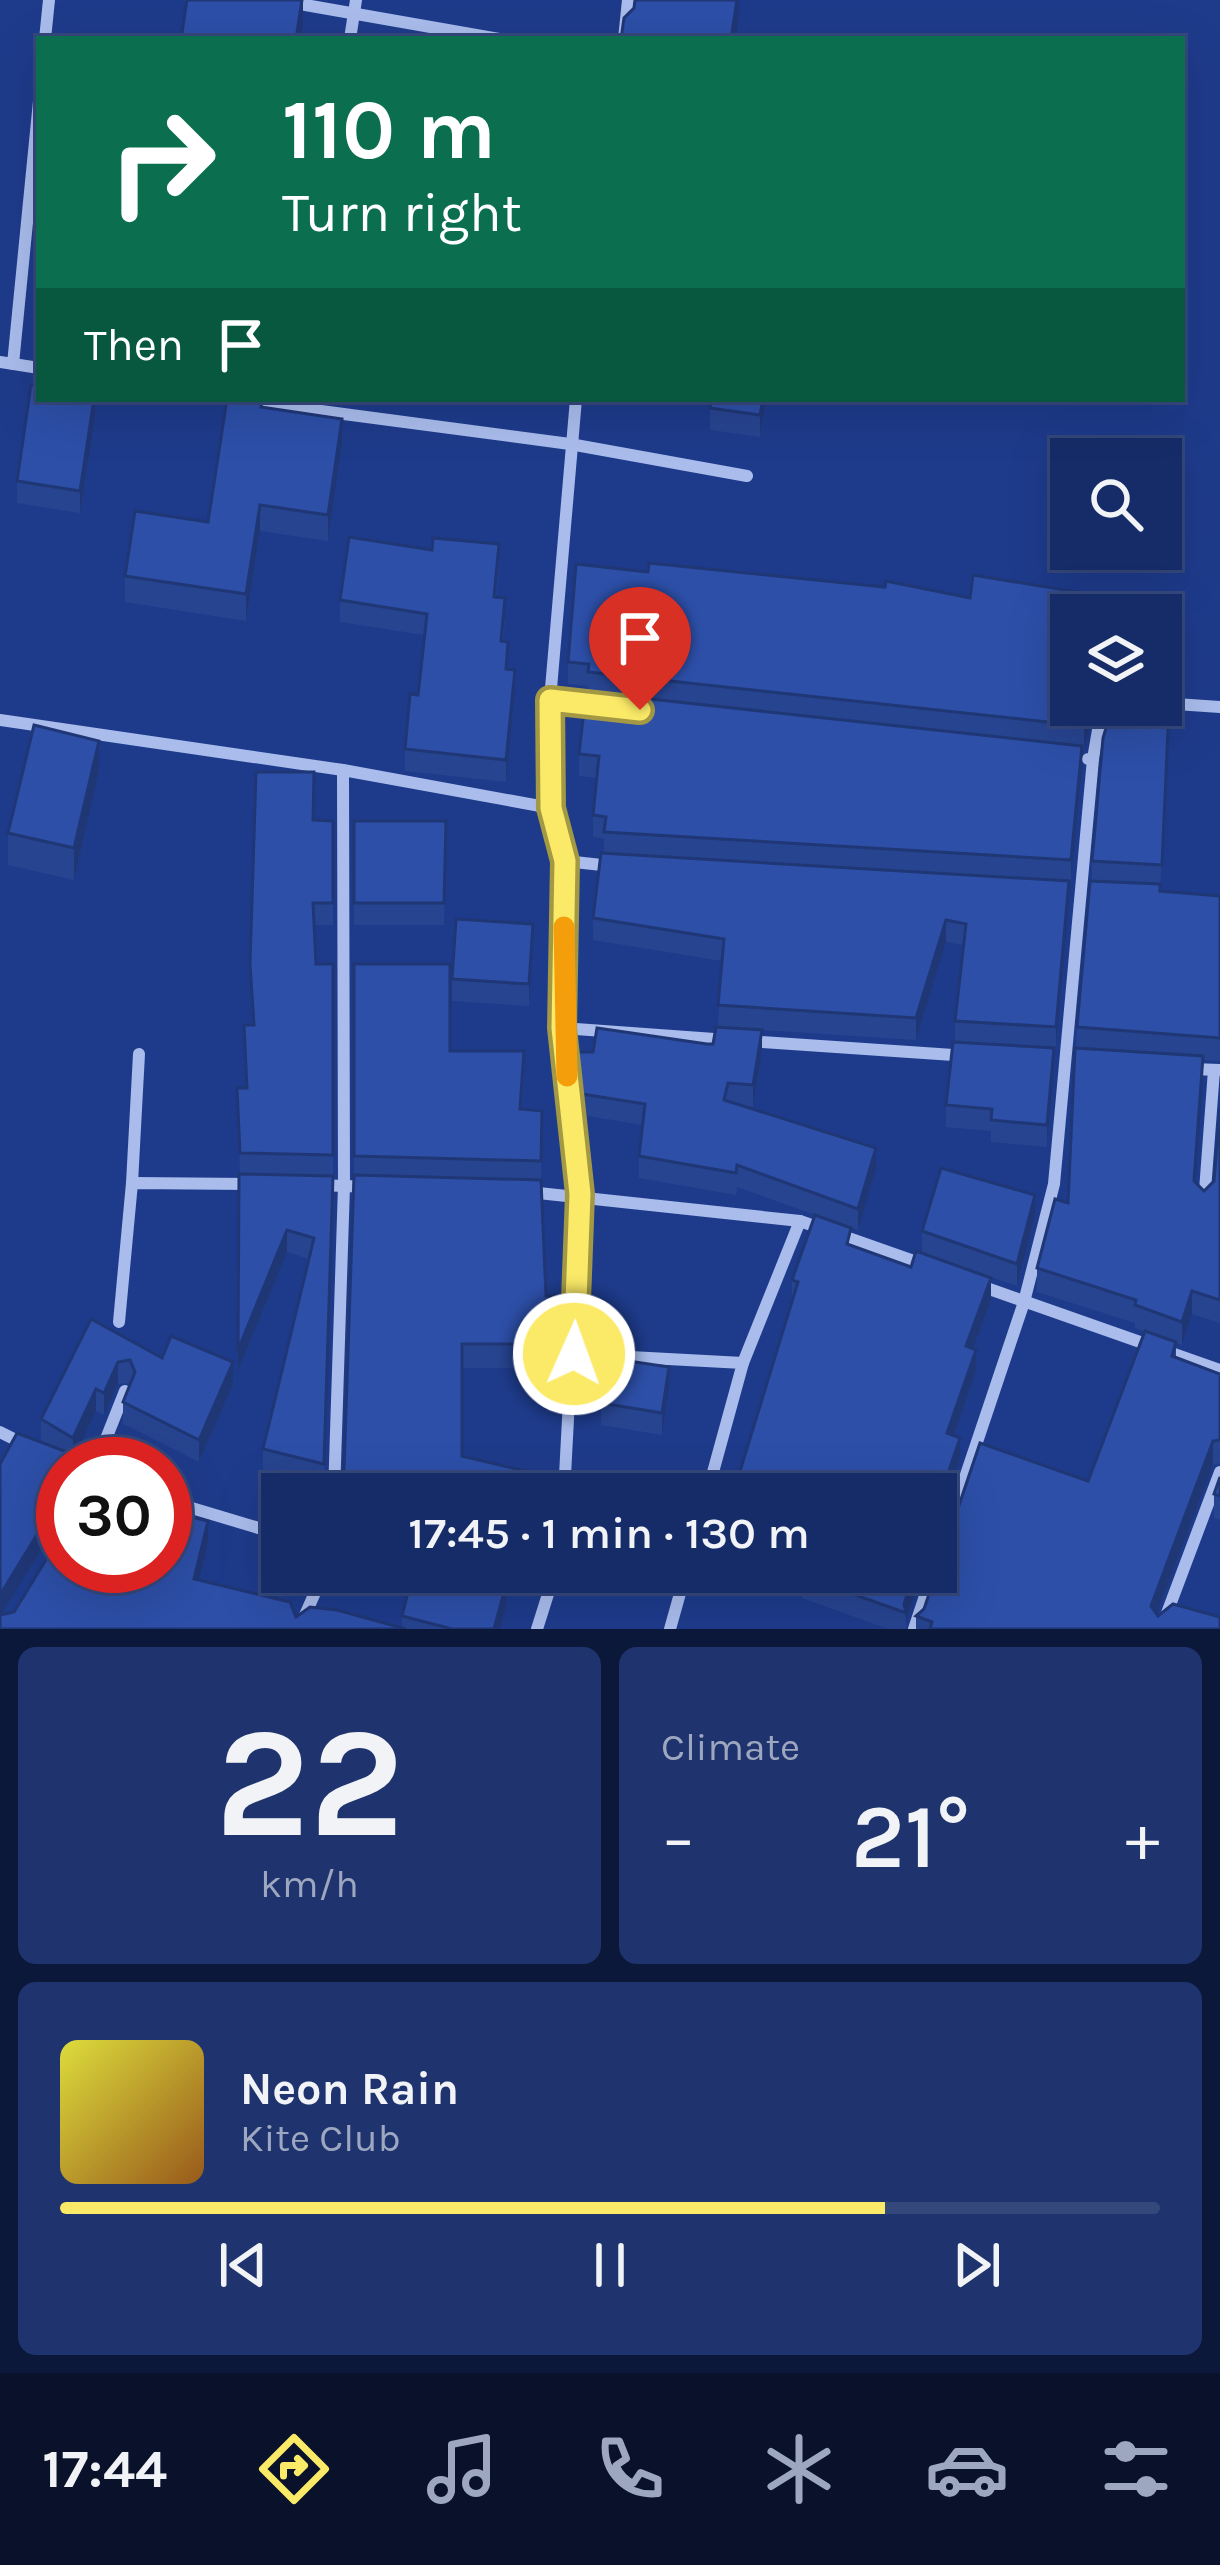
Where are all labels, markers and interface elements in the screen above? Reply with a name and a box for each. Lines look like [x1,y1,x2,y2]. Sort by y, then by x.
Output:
text: 110 m [282,81,496,179]
icon: right [84,84,240,240]
text: Turn right [282,181,522,245]
icon: arrive [208,312,274,378]
text: Then [84,319,184,371]
map controls [1050,438,1182,726]
button: search [1050,438,1182,570]
pin [589,587,691,710]
button: layers [1050,594,1182,726]
icon: arrive [607,605,673,671]
position arrow [511,1291,637,1417]
speed limit sign: 30 [36,1437,192,1593]
text: 17:45 · 1 min · 130 m [408,1507,810,1559]
text: 22 [215,1692,404,1874]
text: Climate [661,1724,800,1770]
text: 21° [851,1784,970,1890]
text: − [661,1799,696,1877]
text: + [1125,1799,1160,1877]
text: km/h [260,1861,359,1907]
text: Neon Rain [240,2063,459,2115]
text: Kite Club [240,2115,401,2161]
icon: previous [210,2232,276,2298]
icon: pause [577,2232,643,2298]
icon: next [944,2232,1010,2298]
icon: directions [252,2427,336,2511]
icon: music [420,2427,504,2511]
icon: phone [588,2427,672,2511]
icon: climate [757,2427,841,2511]
icon: car [925,2427,1009,2511]
icon: filters [1094,2427,1178,2511]
text: 17:44 [42,2437,167,2501]

